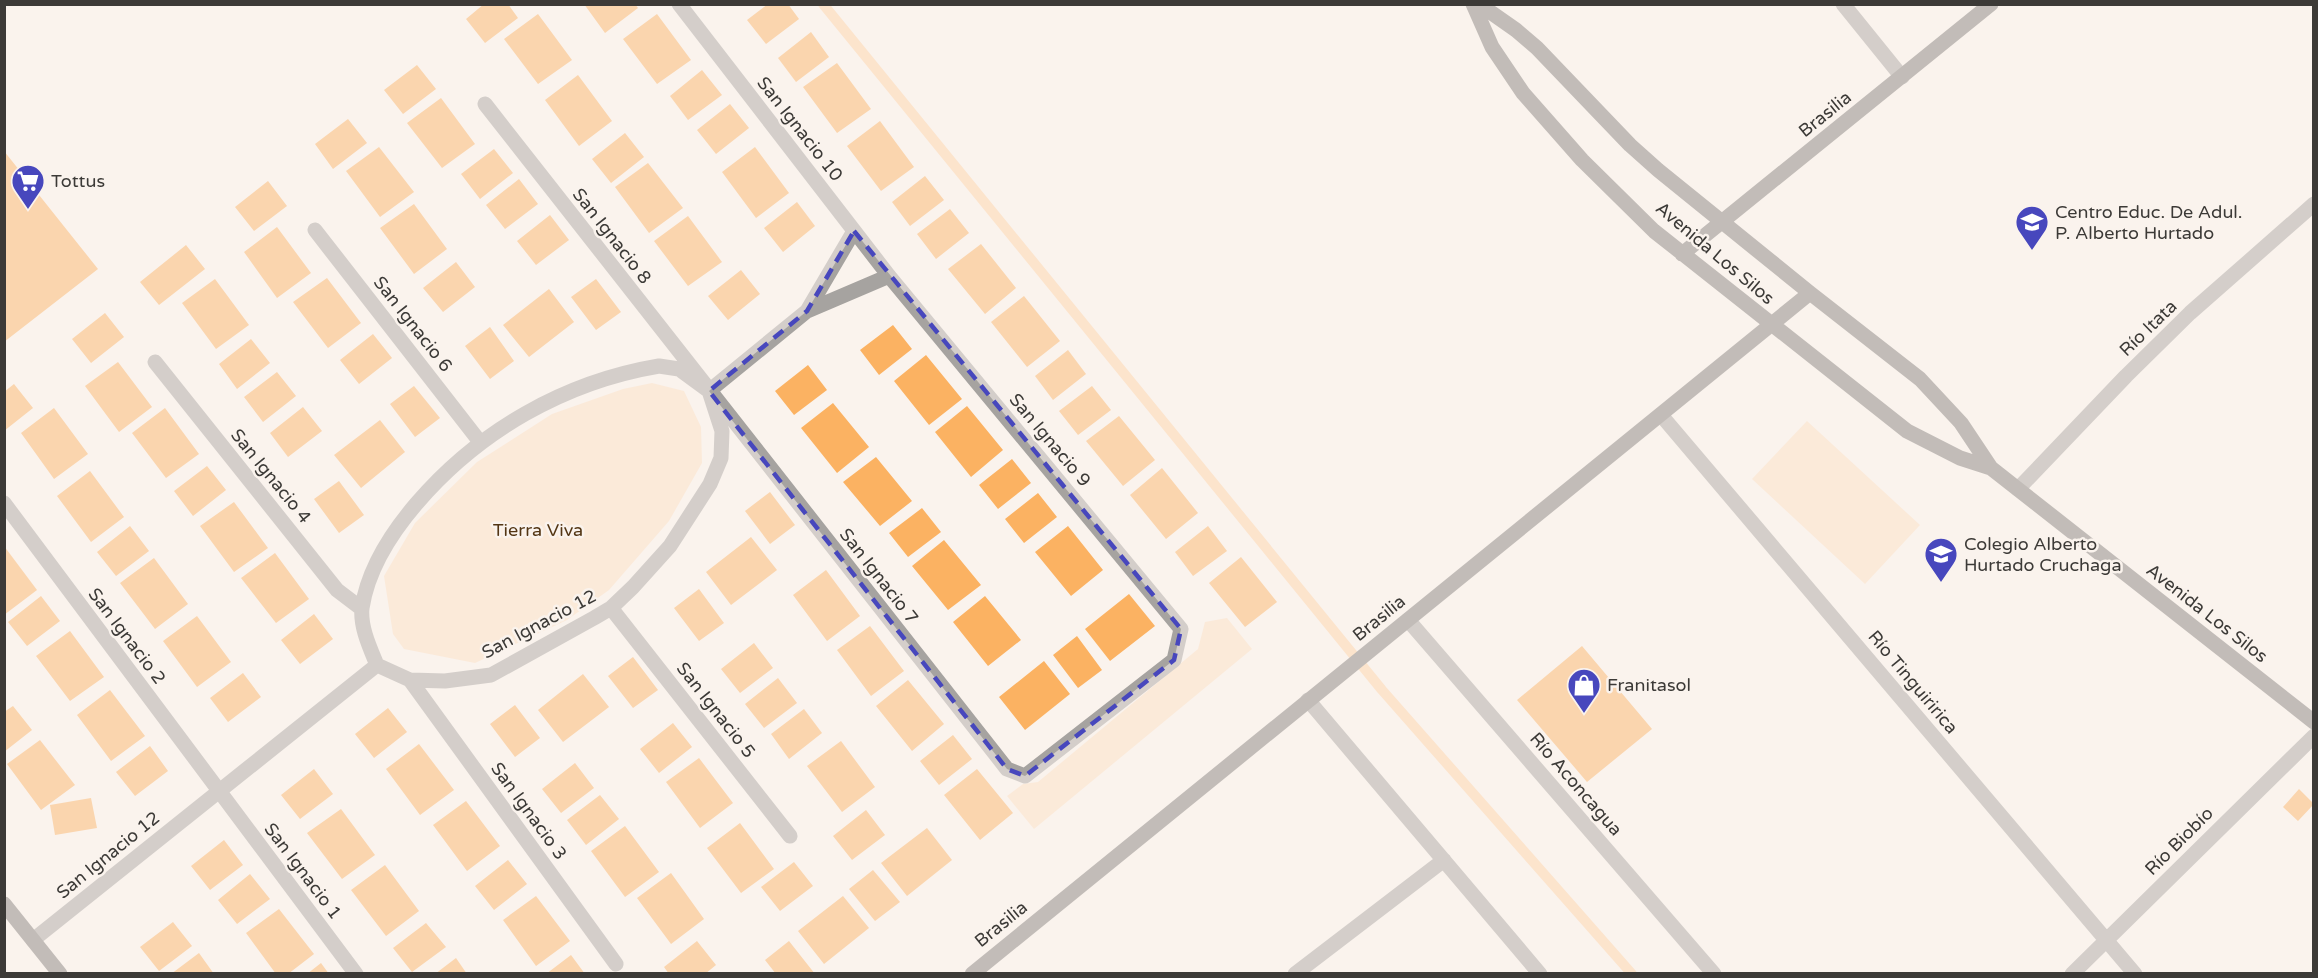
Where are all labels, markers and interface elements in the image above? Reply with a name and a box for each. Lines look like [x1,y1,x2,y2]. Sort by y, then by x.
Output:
street label: San Ignacio 10 [752,72,848,186]
street label: Brasilia [1794,86,1856,142]
supermarket icon: Tottus [10,163,46,210]
place label: Tottus [51,170,105,192]
street label: San Ignacio 8 [568,184,656,288]
street label: Avenida Los Silos [1651,197,1779,309]
place label: Centro Educ. De Adul. P. Alberto Hurtado [2055,201,2243,244]
school or university icon: Centro Educ. De Adul. P. Alberto Hurtado [2014,204,2050,251]
street label: San Ignacio 6 [369,272,457,376]
street label: Río Itata [2115,295,2181,361]
street label: San Ignacio 9 [1005,389,1095,491]
street label: San Ignacio 4 [226,424,316,528]
park label: Tierra Viva [493,519,583,541]
street label: San Ignacio 7 [835,524,923,628]
place label: Colegio Alberto Hurtado Cruchaga [1964,533,2122,576]
school or university icon: Colegio Alberto Hurtado Cruchaga [1923,536,1959,583]
street label: Avenida Los Silos [2142,559,2272,667]
street label: San Ignacio 2 [84,583,170,689]
street label: San Ignacio 12 [478,585,600,663]
street label: Brasilia [1348,590,1410,646]
street label: Río Tinguiririca [1863,626,1963,738]
street label: San Ignacio 5 [672,658,760,762]
shop icon: Franitasol [1566,667,1602,714]
place label: Franitasol [1607,674,1691,696]
street label: Río Aconcagua [1525,728,1627,840]
street label: San Ignacio 3 [486,758,572,864]
street label: Río Biobío [2140,802,2218,880]
street label: San Ignacio 12 [52,807,164,903]
street label: San Ignacio 1 [260,818,346,924]
street label: Brasilia [970,896,1032,952]

